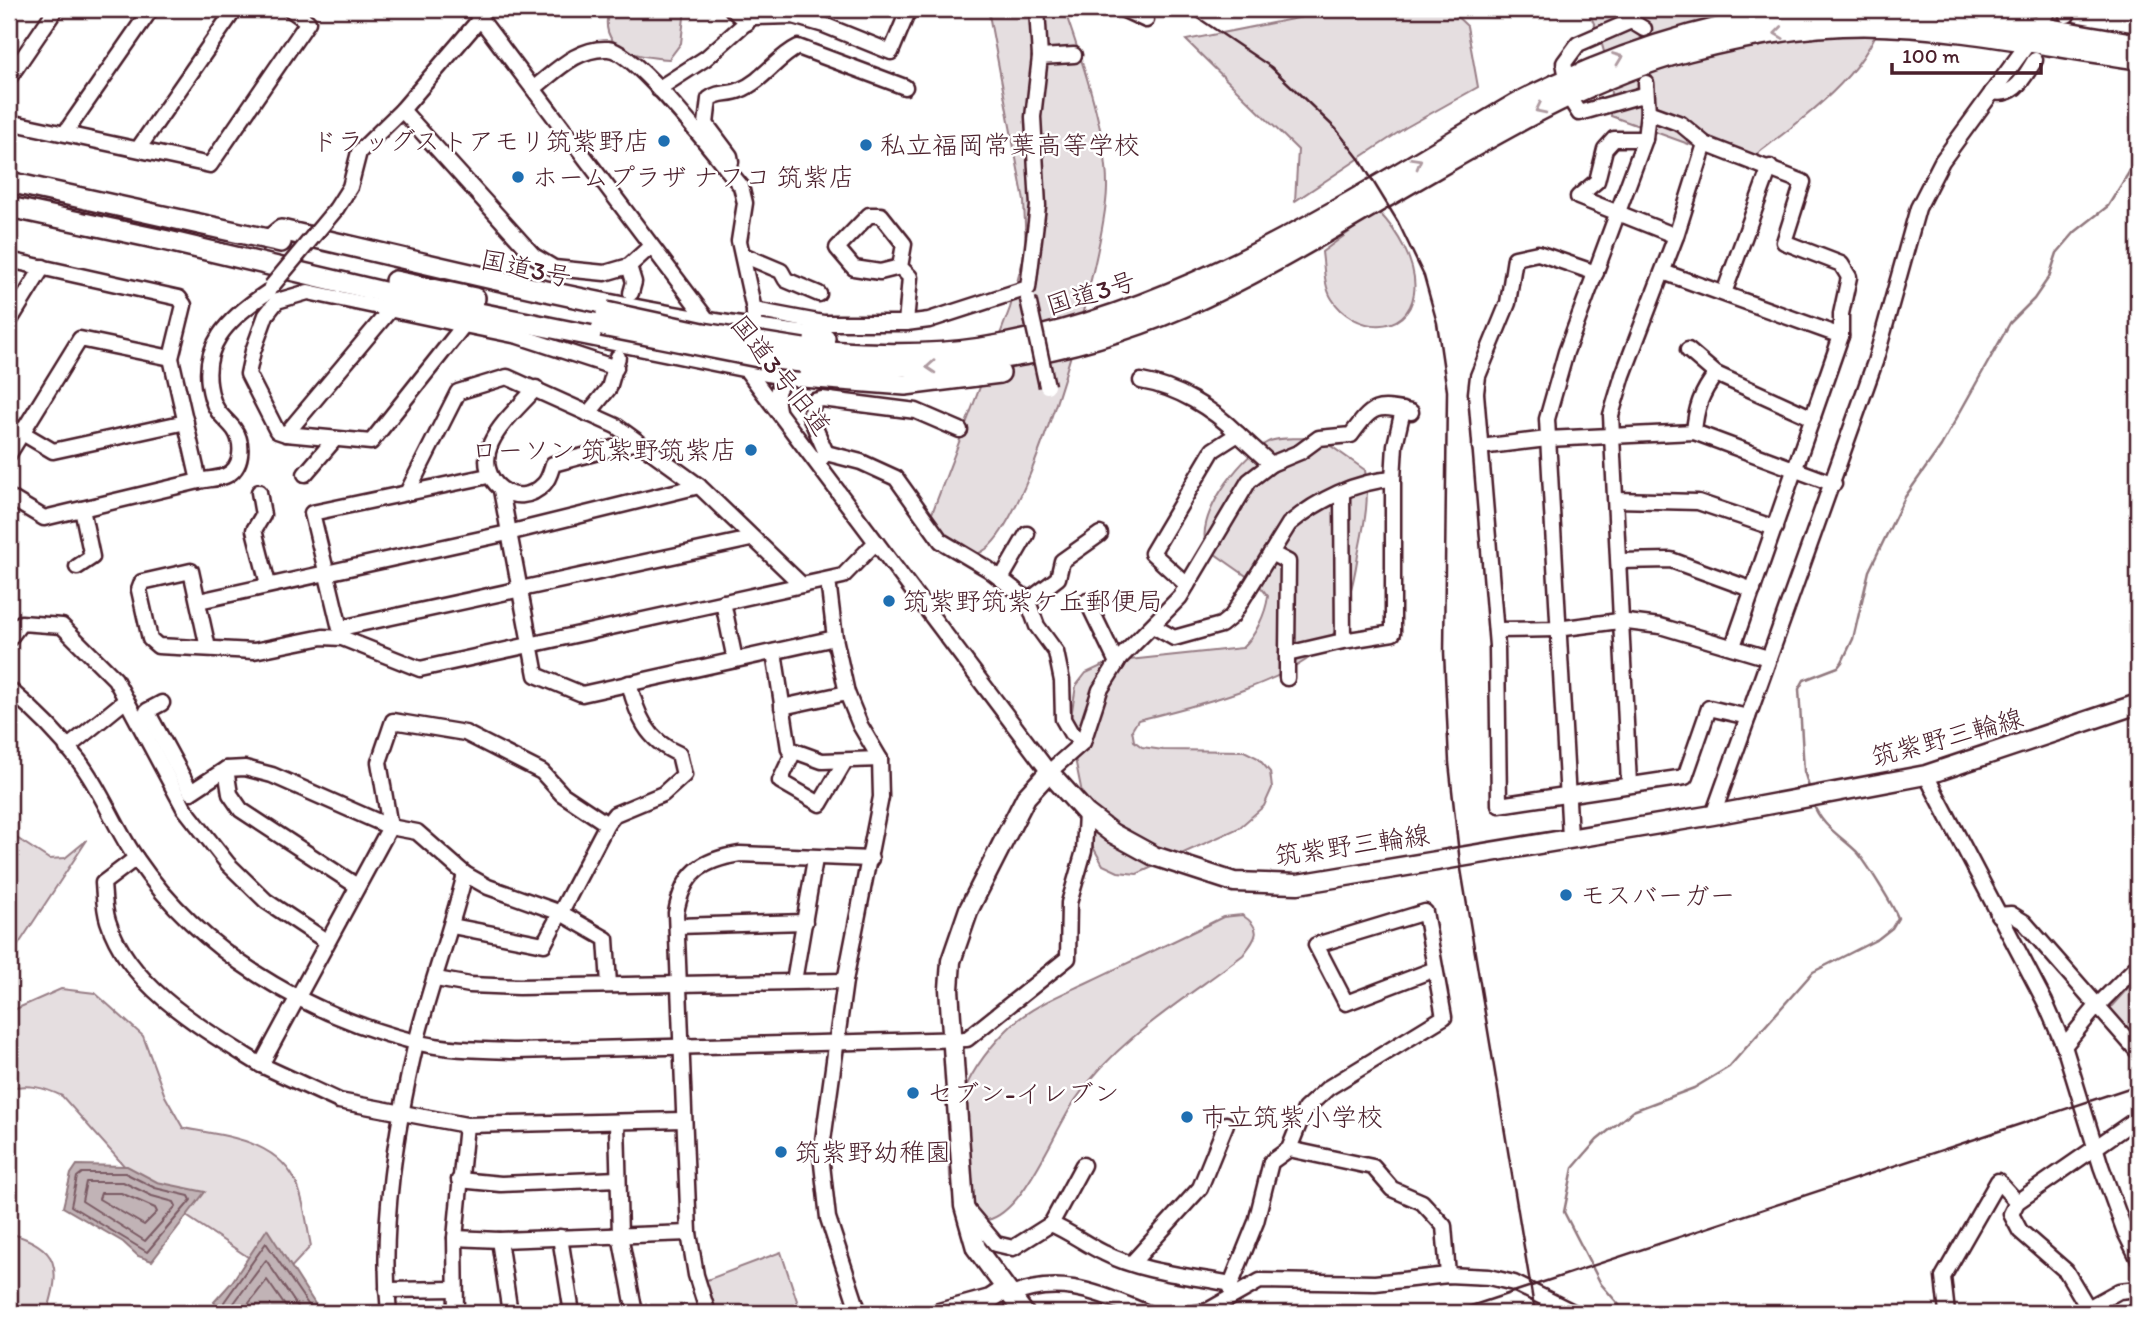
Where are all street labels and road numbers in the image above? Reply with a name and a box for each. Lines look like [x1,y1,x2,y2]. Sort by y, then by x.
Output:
street label: 国道3号 [478,243,574,293]
street label: 国道3号 [1042,264,1140,322]
street label: 国道3号旧道 [724,308,838,442]
street label: 筑紫野三輪線 [1868,701,2026,773]
street label: 筑紫野三輪線 [1273,818,1431,872]

